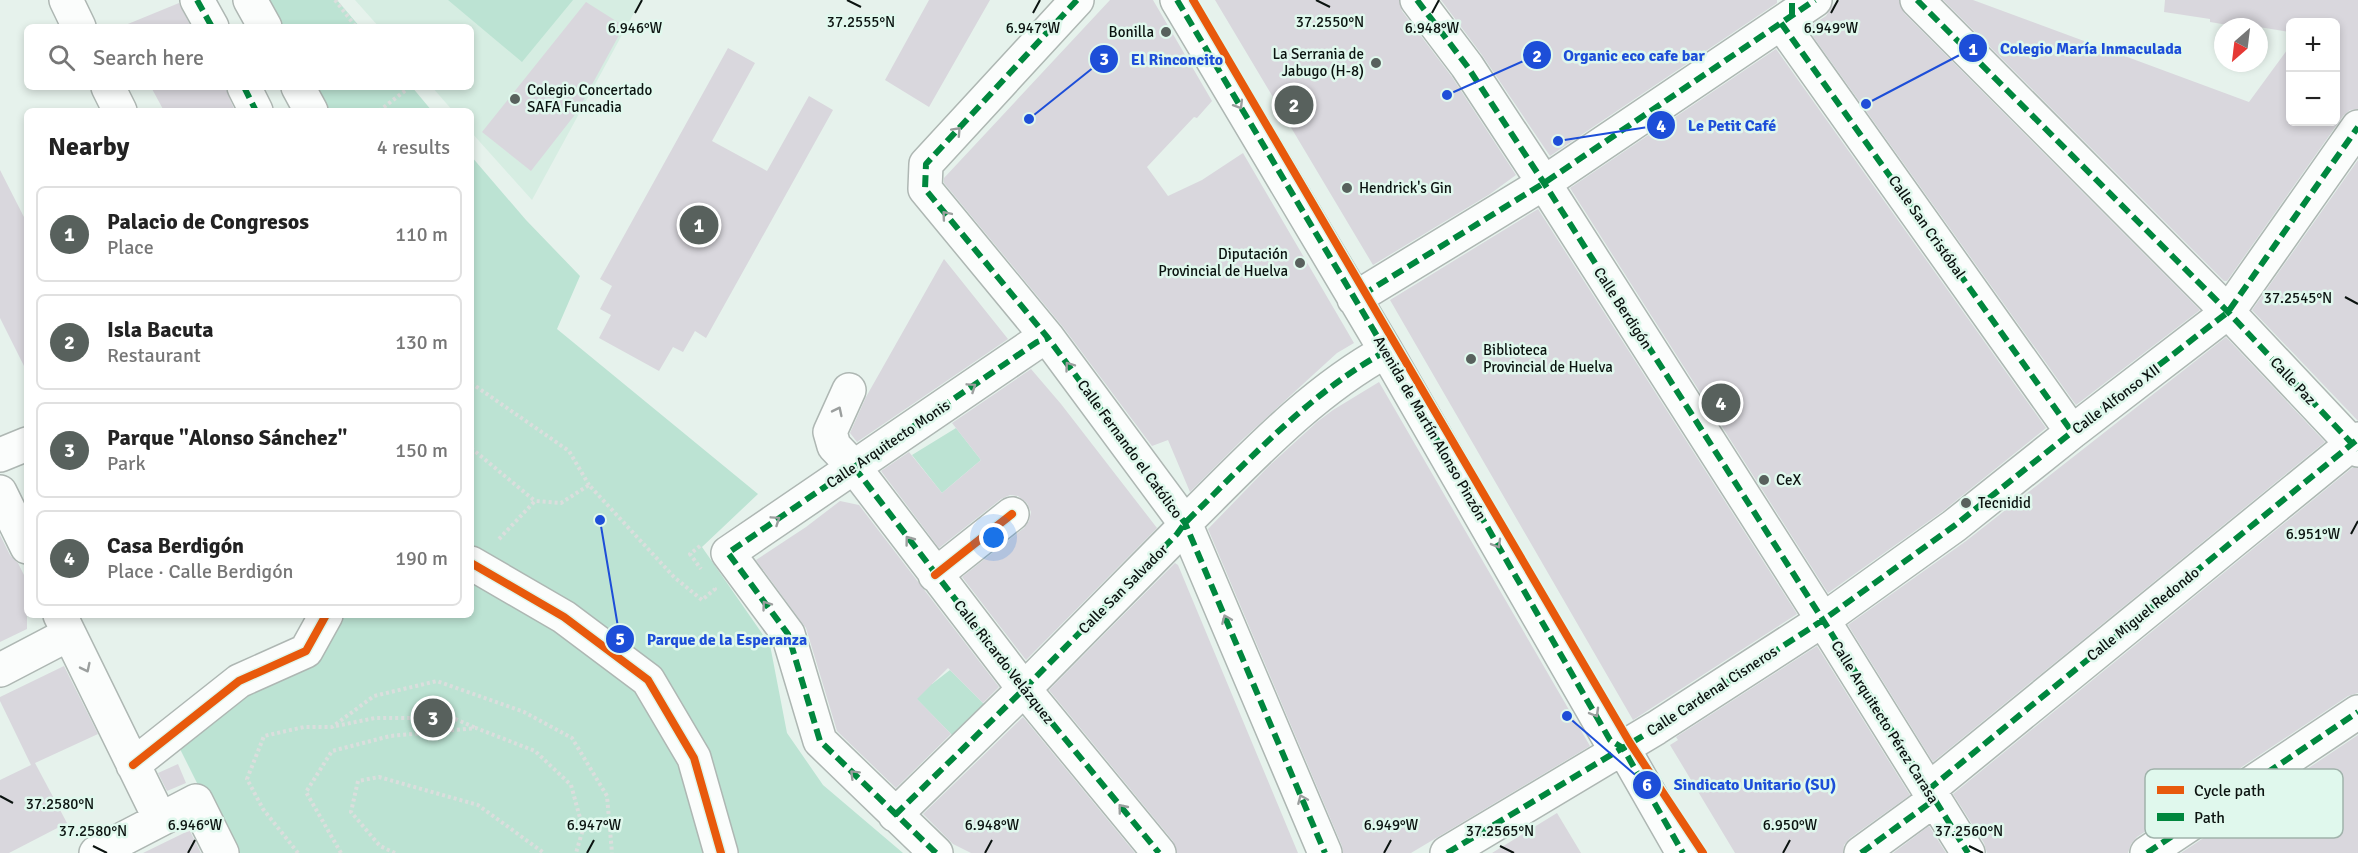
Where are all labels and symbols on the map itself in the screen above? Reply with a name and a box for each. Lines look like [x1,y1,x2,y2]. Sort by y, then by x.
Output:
text: 37.2555°N [827,13,895,31]
text: 37.2550°N [1296,13,1364,31]
north arrow [2214,18,2268,72]
text: 6.946°W [608,19,663,37]
text: 6.947°W [1006,19,1061,37]
text: 6.948°W [1405,19,1460,37]
text: 6.949°W [1804,19,1859,37]
place label: Bonilla [1109,23,1154,41]
marker: Bonilla [1159,25,1173,39]
callout: Colegio María Inmaculada [1958,31,2194,65]
callout: Organic eco cafe bar [1522,38,1717,72]
text: 1 [1968,38,1978,60]
text: Colegio María Inmaculada [2000,39,2182,59]
callout: El Rinconcito [1089,42,1235,76]
place label: La Serrania de Jabugo (H-8) [1272,45,1364,80]
text: 2 [1532,45,1542,67]
text: Organic eco cafe bar [1563,46,1705,66]
text: 3 [1099,48,1109,70]
text: El Rinconcito [1131,50,1223,70]
marker: La Serrania de Jabugo (H-8) [1369,56,1383,70]
place label: Colegio Concertado SAFA Funcadia [527,81,653,116]
pin: 2 [1274,82,1314,128]
marker: Colegio Concertado SAFA Funcadia [508,92,522,106]
one-way arrow [1232,99,1244,109]
callout: Le Petit Café [1646,108,1788,142]
text: 4 [1656,115,1666,137]
text: Le Petit Café [1688,116,1776,136]
one-way arrow [950,127,961,137]
street label: Calle San Cristóbal [1885,172,1969,282]
place label: Hendrick's Gin [1359,179,1452,197]
marker: Hendrick's Gin [1340,181,1354,195]
pin: 1 [680,202,718,248]
one-way arrow [943,210,954,221]
place label: Diputación Provincial de Huelva [1158,245,1288,280]
marker: Diputación Provincial de Huelva [1293,256,1307,270]
street label: Calle Berdigón [1590,264,1656,352]
text: 37.2545°N [2264,289,2332,307]
street label: Avenida de Martín Alonso Pinzón [1370,333,1490,523]
place label: Biblioteca Provincial de Huelva [1483,341,1613,376]
marker: Biblioteca Provincial de Huelva [1464,352,1478,366]
street label: Calle Paz [2267,354,2320,409]
street label: Calle Alfonso XII [2069,360,2163,438]
one-way arrow [1065,362,1076,373]
street label: Calle Fernando el Católico [1074,376,1186,522]
pin: 4 [1702,380,1740,426]
one-way arrow [965,383,976,394]
street label: Calle Arquitecto Monis [823,396,954,492]
one-way arrow [831,407,843,418]
place label: CeX [1776,471,1801,489]
marker: CeX [1757,473,1771,487]
place label: Tecnidid [1978,494,2031,512]
marker: Tecnidid [1959,496,1973,510]
one-way arrow [770,516,781,527]
your location [979,523,1008,552]
text: 6.951°W [2286,525,2341,543]
one-way arrow [905,536,916,547]
one-way arrow [1490,538,1502,548]
street label: Calle San Salvador [1075,540,1172,637]
street label: Calle Miguel Redondo [2083,563,2203,665]
street label: Calle Ricardo Velázquez [950,596,1058,728]
one-way arrow [762,600,773,611]
one-way arrow [1221,615,1233,626]
callout: Parque de la Esperanza [605,622,819,656]
text: 5 [615,628,625,650]
text: Parque de la Esperanza [647,630,807,650]
street label: Calle Arquitecto Pérez Carasa [1827,637,1943,807]
street label: Calle Cardenal Cisneros [1643,642,1781,740]
one-way arrow [78,661,90,672]
pin: 3 [414,696,452,740]
one-way arrow [1588,707,1599,717]
callout: Sindicato Unitario (SU) [1632,768,1848,802]
legend [2145,769,2343,838]
one-way arrow [850,770,860,781]
text: 6 [1642,774,1652,796]
text: Sindicato Unitario (SU) [1674,775,1836,795]
text: Cycle path [2194,781,2265,801]
one-way arrow [1297,794,1309,805]
text: 37.2580°N [26,795,94,813]
one-way arrow [1118,804,1129,815]
text: Path [2194,808,2225,828]
text: 6.946°W [168,816,223,834]
text: 6.947°W [567,816,622,834]
text: 6.948°W [965,816,1020,834]
text: 6.949°W [1364,816,1419,834]
text: 6.950°W [1763,816,1818,834]
text: 37.2580°N [59,822,127,840]
text: 37.2565°N [1466,822,1534,840]
text: 37.2560°N [1935,822,2003,840]

